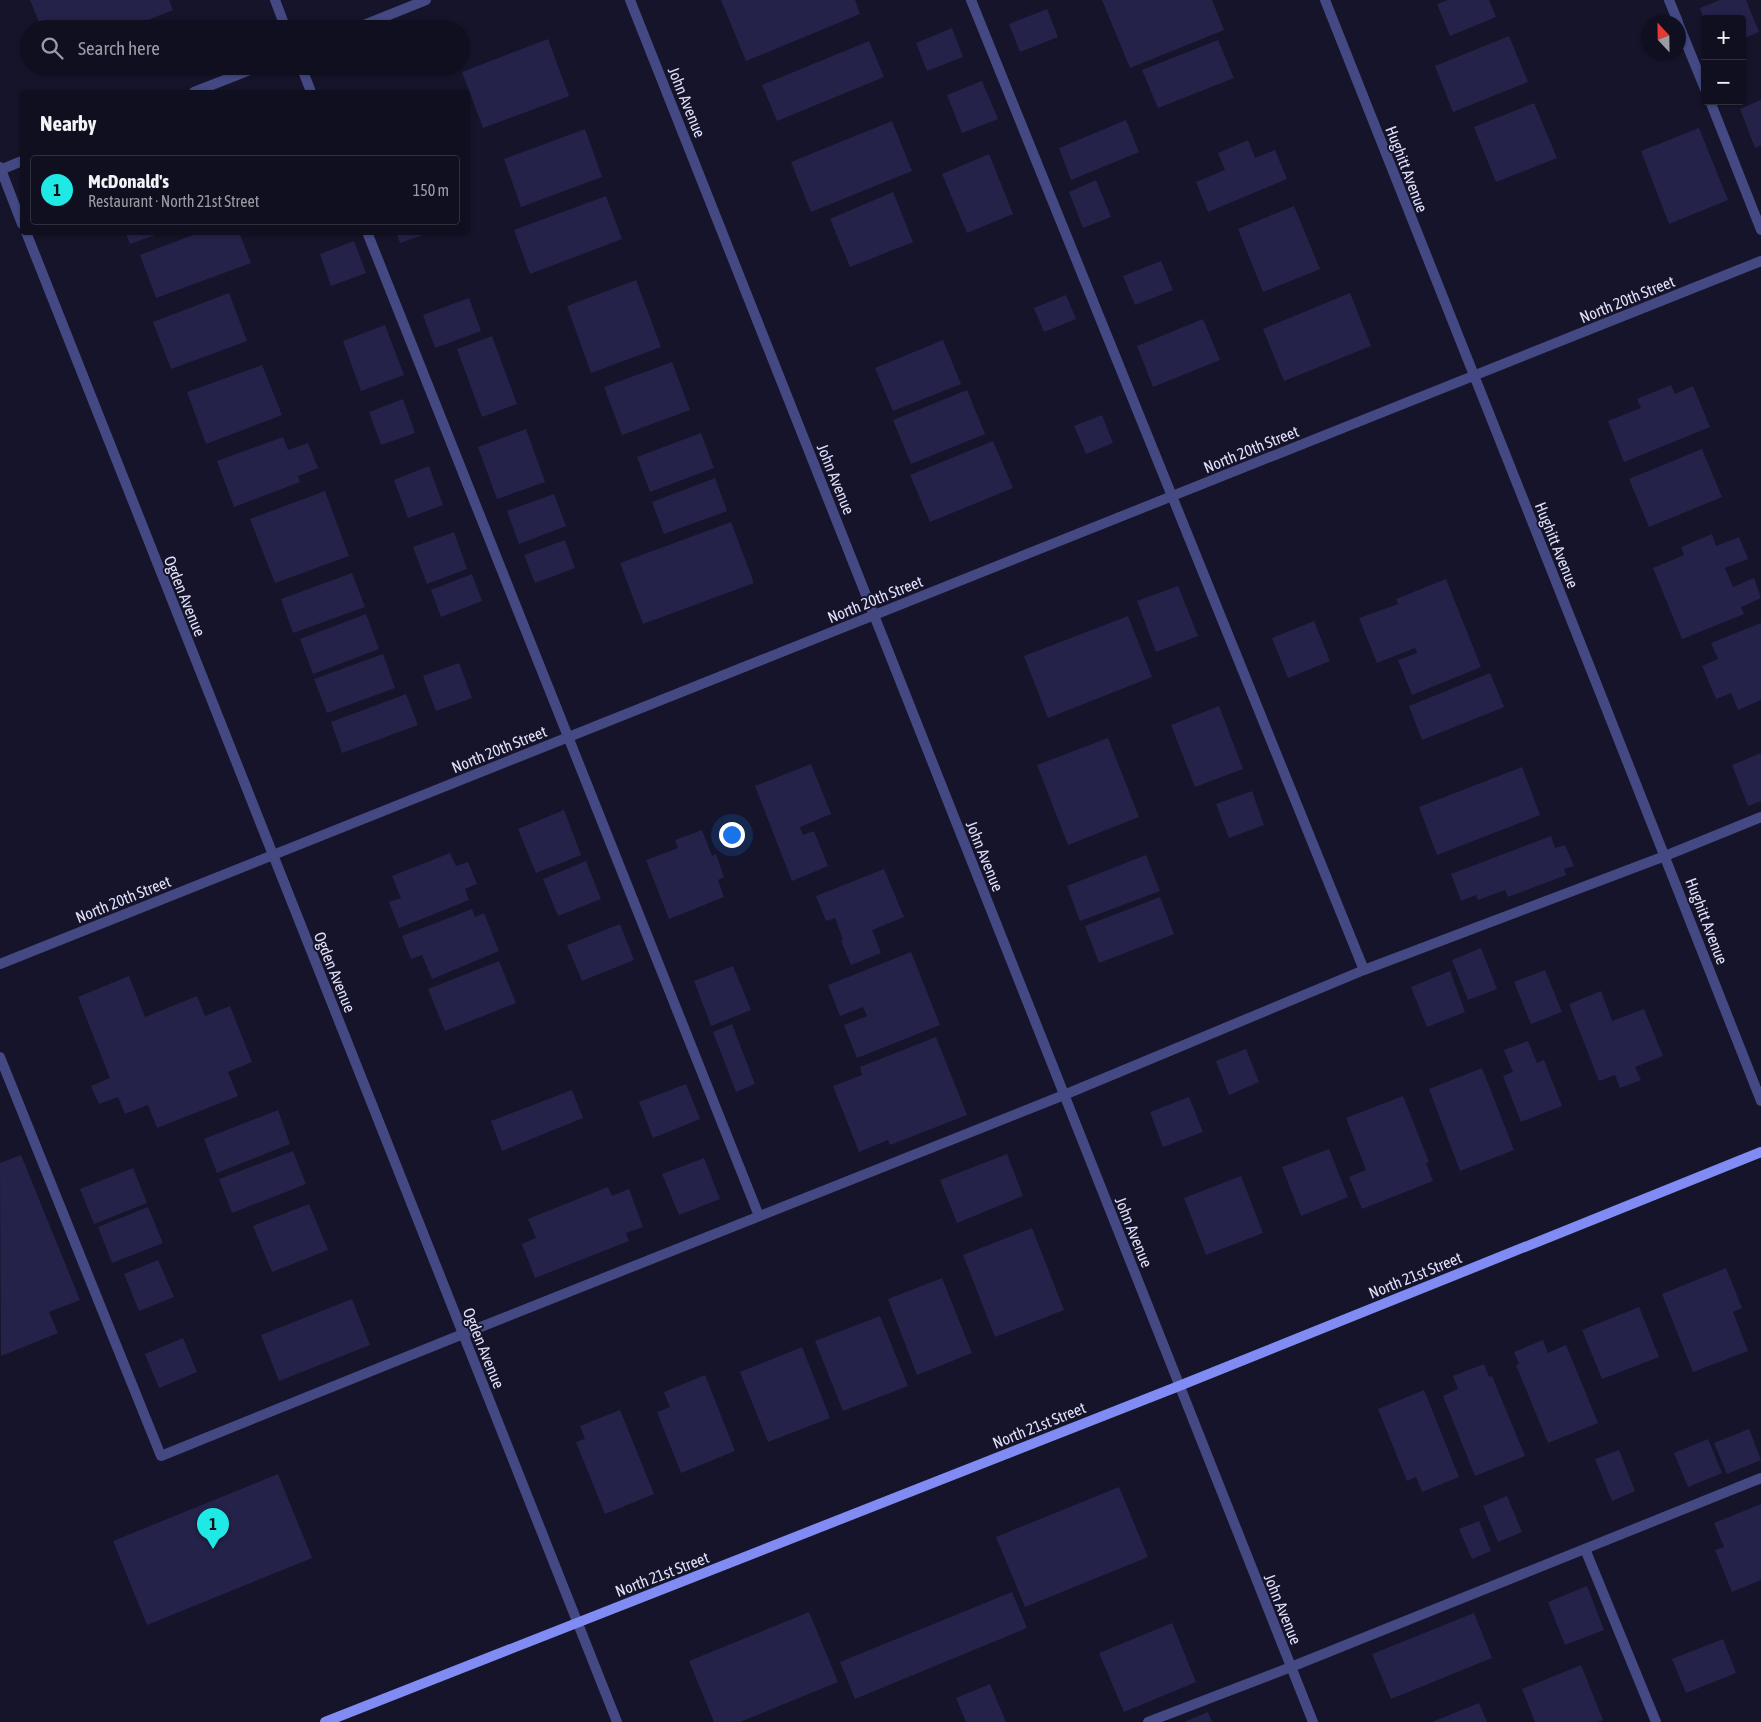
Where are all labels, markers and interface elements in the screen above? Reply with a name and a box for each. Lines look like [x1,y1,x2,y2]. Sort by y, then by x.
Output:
north arrow [1641,15,1686,60]
map controls [1701,15,1746,105]
button: + [1701,15,1746,60]
search box [20,20,470,75]
icon: search [38,34,66,62]
text: Search here [78,37,160,59]
button: − [1701,60,1746,105]
street label: John Avenue [665,64,709,140]
text: Nearby [40,111,96,135]
street label: Hughitt Avenue [1381,123,1432,215]
text: McDonald's [88,170,169,192]
text: 1 [53,181,61,199]
text: 150 m [413,181,449,199]
text: Restaurant · North 21st Street [88,192,259,210]
street label: North 20th Street [1577,272,1677,326]
street label: North 20th Street [1201,422,1301,476]
street label: John Avenue [814,441,858,517]
street label: Hughitt Avenue [1531,499,1582,591]
street label: Ogden Avenue [160,553,209,639]
street label: North 20th Street [825,572,925,626]
street label: North 20th Street [449,722,549,776]
street label: John Avenue [963,818,1007,894]
your location [719,822,745,848]
street label: North 20th Street [73,872,173,926]
street label: Hughitt Avenue [1681,875,1732,967]
street label: Ogden Avenue [310,929,359,1015]
street label: John Avenue [1112,1194,1156,1270]
street label: North 21st Street [1366,1248,1464,1302]
street label: Ogden Avenue [459,1305,508,1391]
street label: North 21st Street [990,1398,1088,1452]
pin: 1 [197,1508,229,1549]
street label: North 21st Street [613,1548,712,1600]
street label: John Avenue [1261,1571,1305,1647]

